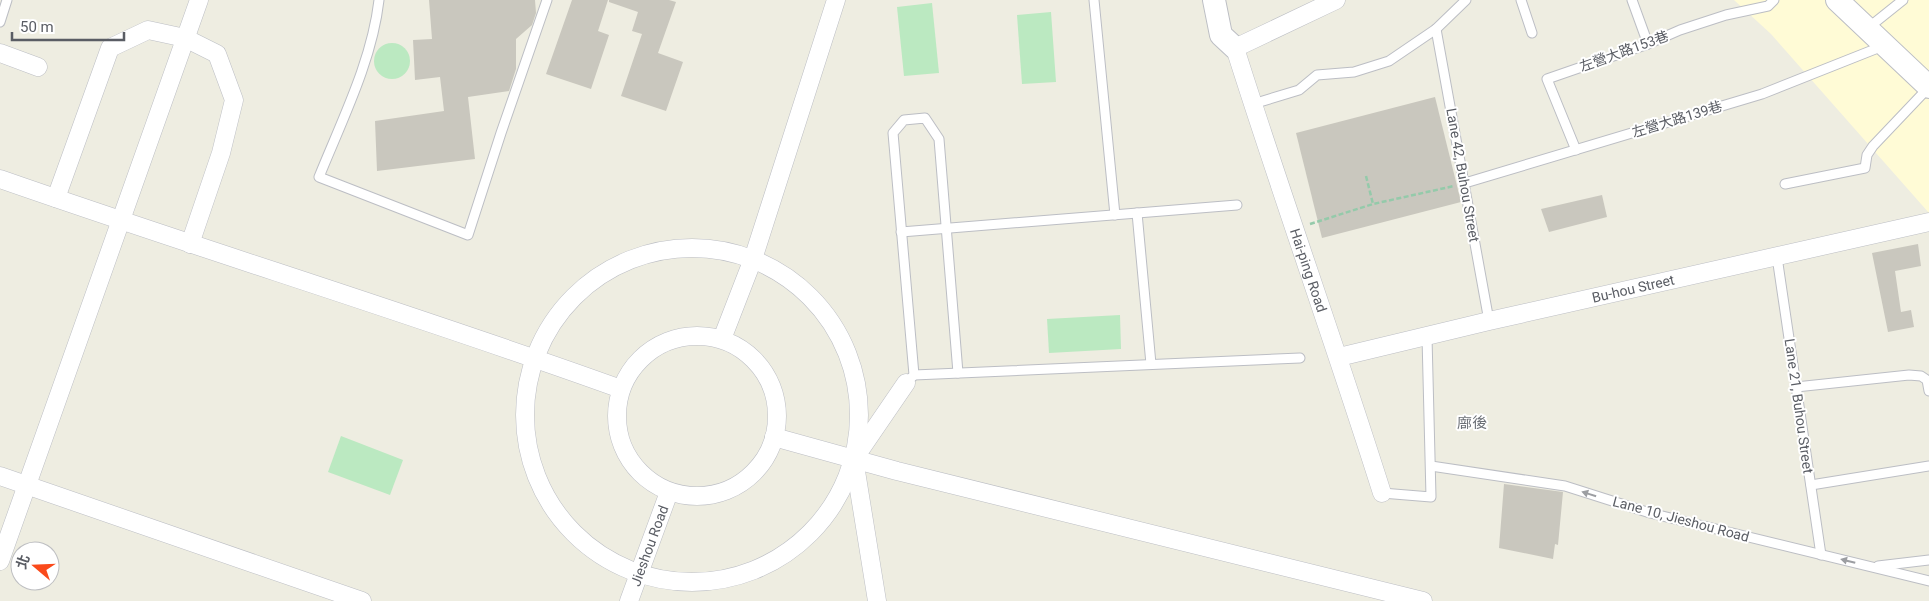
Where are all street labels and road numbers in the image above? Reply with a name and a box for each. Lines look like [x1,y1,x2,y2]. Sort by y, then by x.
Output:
street label: 左營大路153巷 [1577,27,1671,75]
street label: 左營大路139巷 [1630,98,1724,140]
street label: Lane 42, Buhou Street [1443,107,1483,244]
street label: Hai-ping Road [1287,226,1330,314]
street label: Bu-hou Street [1590,271,1676,306]
street label: Lane 21, Buhou Street [1782,338,1816,475]
street label: Lane 10, Jieshou Road [1611,493,1751,545]
street label: Jieshou Road [627,503,671,588]

